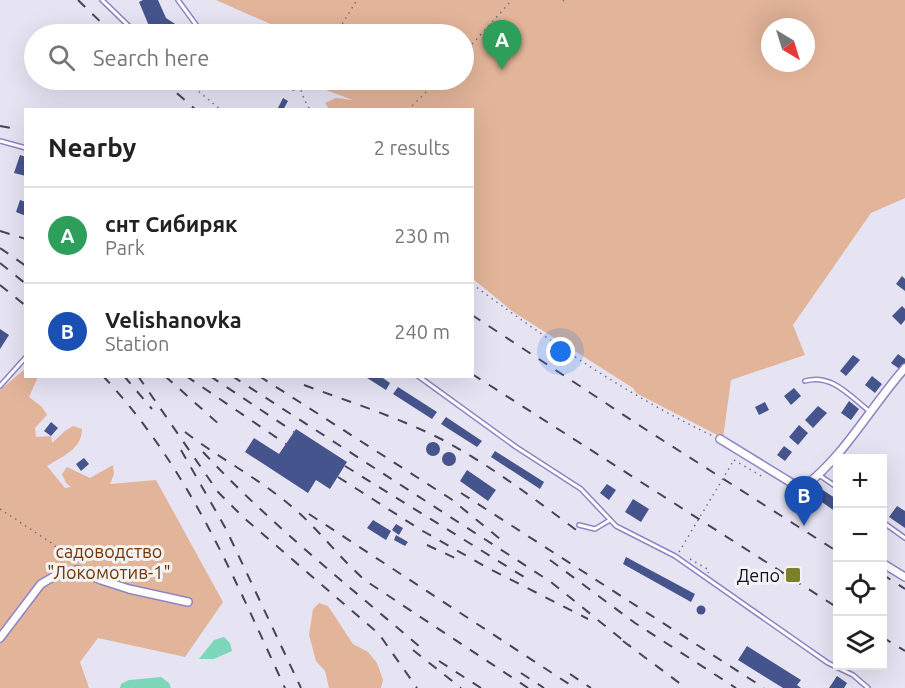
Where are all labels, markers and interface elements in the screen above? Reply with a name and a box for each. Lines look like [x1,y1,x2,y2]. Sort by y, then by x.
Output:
north arrow [761,18,815,72]
pin: A [482,20,522,70]
search box [24,24,474,90]
icon: search [45,41,78,74]
text: Search here [93,45,209,70]
text: Nearby [48,133,136,162]
text: 2 results [374,136,450,159]
text: снт Сибиряк [105,211,238,236]
text: A [60,224,75,247]
text: 230 m [394,224,450,247]
text: Park [105,236,145,259]
text: Velishanovka [105,307,242,332]
text: B [61,320,74,343]
text: 240 m [394,320,450,343]
text: Station [105,332,169,355]
your location [546,337,575,366]
map controls [833,454,887,670]
button: + [833,454,887,508]
pin: B [784,476,824,526]
button: − [833,508,887,562]
park label: садоводство "Локомотив-1" [47,541,171,582]
button: locate [833,562,887,616]
place label: Депо [737,565,780,585]
marker: Депо [784,566,802,584]
button: layers [833,616,887,670]

